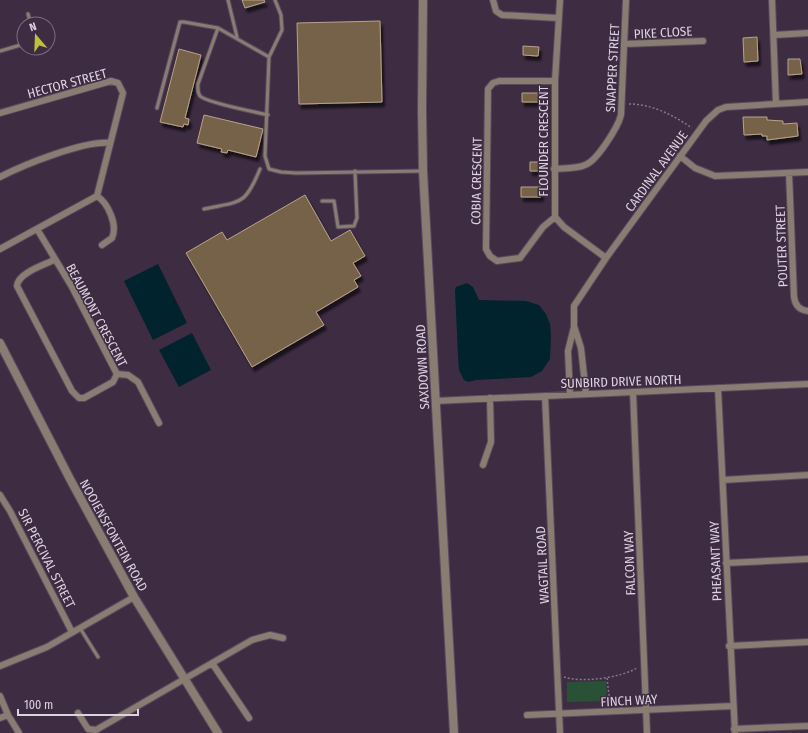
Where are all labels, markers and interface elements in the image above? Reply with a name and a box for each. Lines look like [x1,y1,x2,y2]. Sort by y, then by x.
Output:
north arrow [16,16,56,56]
text: N [28,20,38,34]
street label: SNAPPER STREET [603,23,622,113]
street label: PIKE CLOSE [633,23,693,42]
street label: HECTOR STREET [26,66,108,101]
street label: FLOUNDER CRESCENT [536,85,551,197]
street label: CARDINAL AVENUE [622,128,691,215]
street label: COBIA CRESCENT [468,137,485,225]
street label: POUTER STREET [773,205,790,287]
street label: BEAUMONT CRESCENT [63,261,130,369]
street label: SAXDOWN ROAD [413,324,432,410]
street label: SUNBIRD DRIVE NORTH [560,372,682,391]
street label: NOOIENSFONTEIN ROAD [77,477,151,594]
street label: SIR PERCIVAL STREET [15,506,78,610]
street label: PHEASANT WAY [707,520,724,601]
street label: WAGTAIL ROAD [533,526,552,604]
street label: FALCON WAY [621,530,638,596]
scale bar [18,691,138,717]
street label: FINCH WAY [600,691,658,709]
text: 100 m [24,698,53,712]

